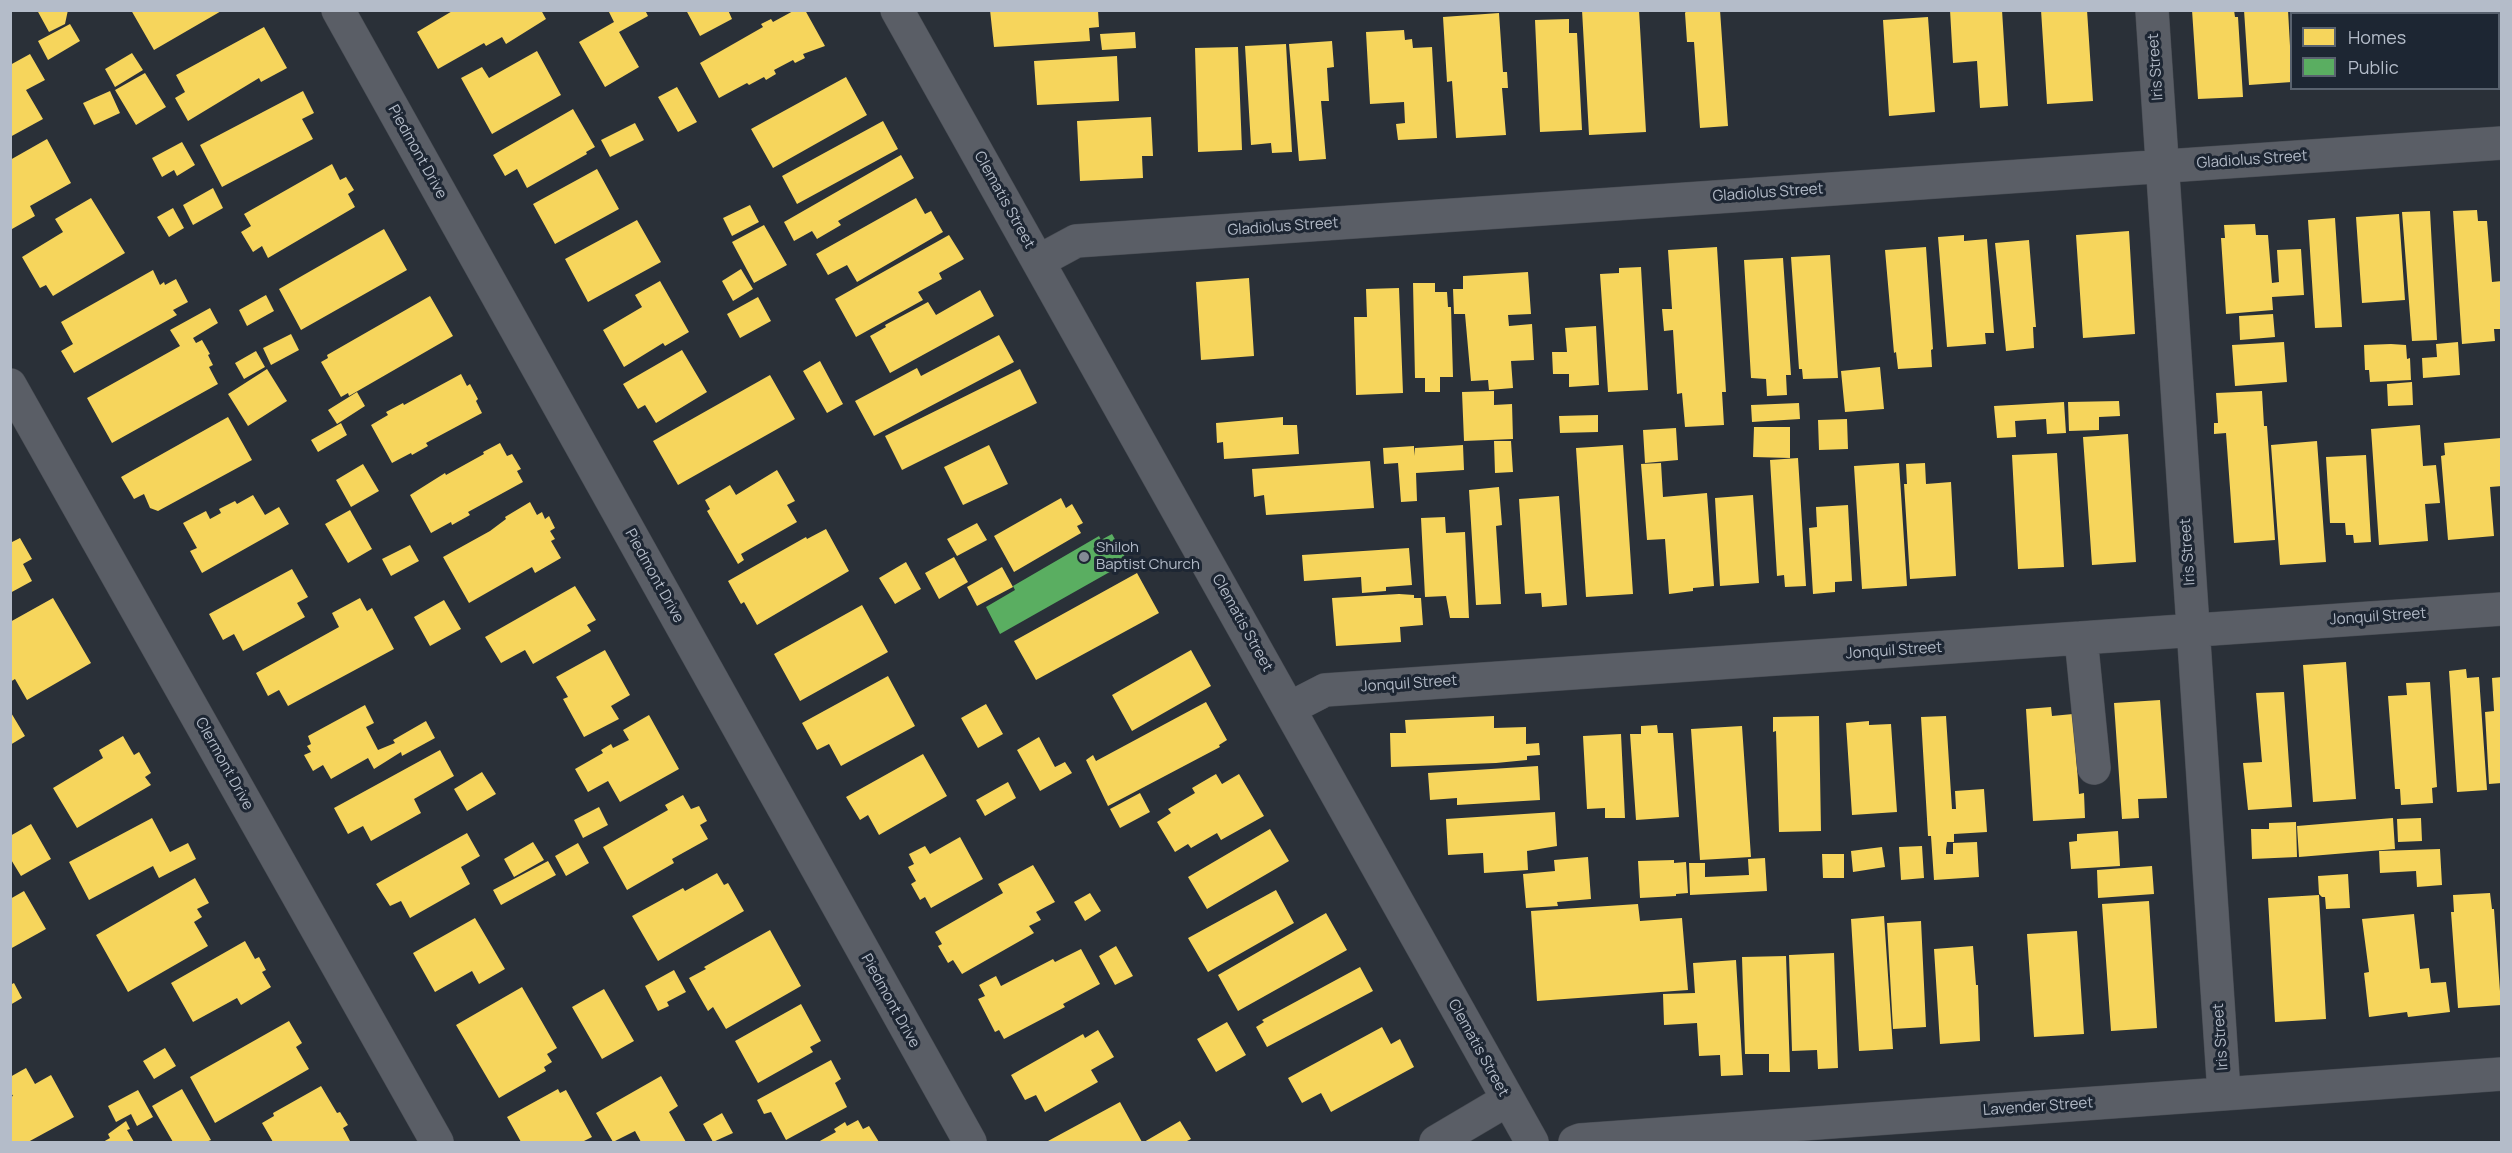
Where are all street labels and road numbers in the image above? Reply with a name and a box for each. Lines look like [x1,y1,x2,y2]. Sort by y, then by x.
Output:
street label: Iris Street [2145,33,2167,101]
street label: Piedmont Drive [384,102,450,202]
street label: Gladiolus Street [2196,147,2308,173]
street label: Clematis Street [970,148,1038,252]
street label: Gladiolus Street [1712,180,1824,206]
street label: Gladiolus Street [1227,214,1339,240]
street label: Iris Street [2177,518,2199,586]
street label: Piedmont Drive [621,526,687,626]
street label: Clematis Street [1208,571,1276,675]
street label: Jonquil Street [2329,605,2427,629]
street label: Jonquil Street [1845,639,1943,663]
street label: Jonquil Street [1360,672,1458,696]
street label: Clermont Drive [191,715,257,813]
street label: Piedmont Drive [857,951,923,1051]
street label: Clematis Street [1444,996,1512,1100]
street label: Iris Street [2210,1003,2232,1071]
street label: Lavender Street [1982,1094,2094,1120]

